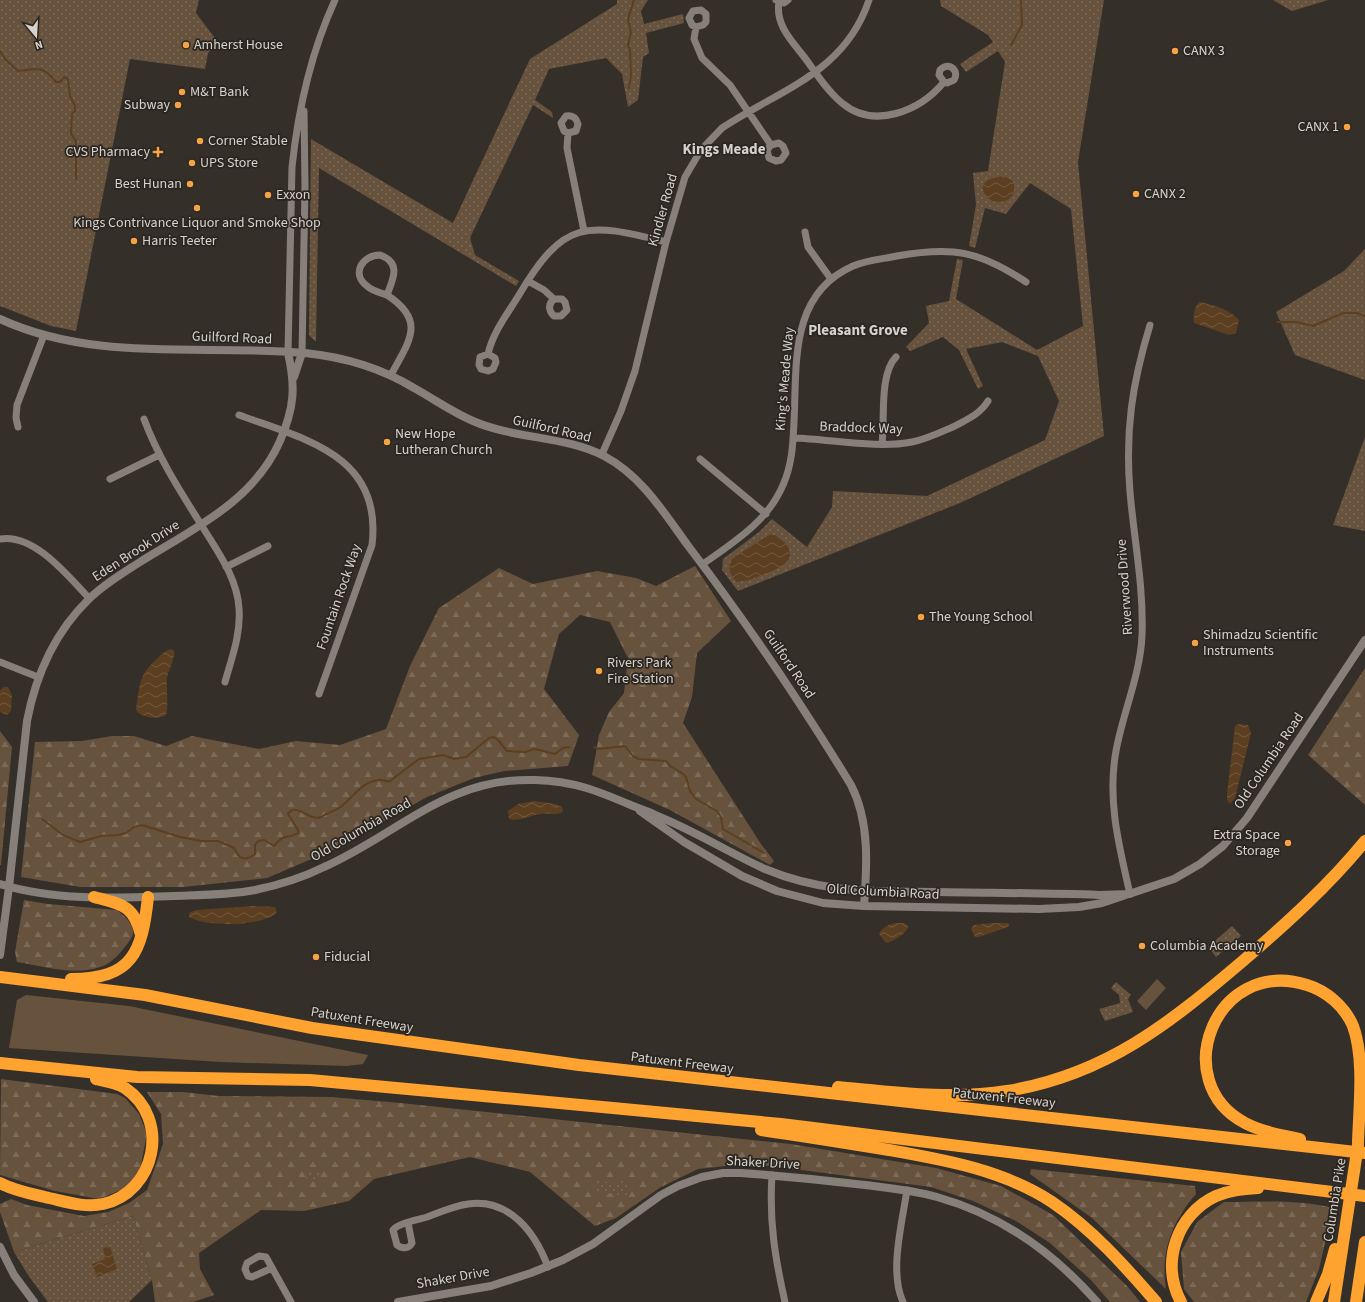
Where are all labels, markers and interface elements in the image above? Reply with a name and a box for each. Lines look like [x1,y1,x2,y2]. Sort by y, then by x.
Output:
north arrow [16,16,56,56]
place label: Amherst House [194,35,283,55]
text: N [33,37,45,53]
marker: Amherst House [181,40,191,50]
place label: CANX 3 [1183,41,1225,61]
marker: CANX 3 [1170,46,1180,56]
place label: M&T Bank [190,82,249,102]
marker: M&T Bank [177,87,187,97]
place label: Subway [124,95,170,115]
marker: Subway [173,100,183,110]
place label: CANX 1 [1297,117,1339,137]
marker: CANX 1 [1342,122,1352,132]
place label: Corner Stable [208,131,288,151]
marker: Corner Stable [195,136,205,146]
district label: Kings Meade [683,139,766,160]
place label: CVS Pharmacy [66,142,150,162]
marker: CVS Pharmacy [153,147,163,157]
place label: UPS Store [200,153,258,173]
marker: UPS Store [187,158,197,168]
street label: Kindler Road [643,171,683,249]
place label: Best Hunan [115,174,182,194]
marker: Best Hunan [185,179,195,189]
place label: CANX 2 [1144,184,1186,204]
place label: Exxon [276,185,310,205]
marker: CANX 2 [1131,189,1141,199]
marker: Exxon [263,190,273,200]
marker: Kings Contrivance Liquor and Smoke Shop [192,203,202,213]
place label: Kings Contrivance Liquor and Smoke Shop [73,213,321,233]
place label: Harris Teeter [142,231,217,251]
marker: Harris Teeter [129,236,139,246]
district label: Pleasant Grove [808,320,908,341]
street label: King's Meade Way [771,326,800,432]
street label: Guilford Road [192,327,272,349]
street label: Guilford Road [511,410,593,448]
street label: Braddock Way [819,417,903,439]
place label: New Hope Lutheran Church [395,424,493,460]
marker: New Hope Lutheran Church [382,437,392,447]
street label: Eden Brook Drive [88,515,184,587]
street label: Riverwood Drive [1112,538,1138,636]
street label: Fountain Rock Way [311,541,367,653]
place label: The Young School [929,607,1033,627]
marker: The Young School [916,612,926,622]
street label: Guilford Road [758,625,820,703]
place label: Shimadzu Scientific Instruments [1203,625,1319,661]
marker: Shimadzu Scientific Instruments [1190,638,1200,648]
place label: Rivers Park Fire Station [607,653,674,689]
marker: Rivers Park Fire Station [594,666,604,676]
street label: Old Columbia Road [1229,709,1309,813]
street label: Old Columbia Road [307,793,415,867]
place label: Extra Space Storage [1213,825,1280,861]
marker: Extra Space Storage [1283,838,1293,848]
street label: Old Columbia Road [826,879,940,905]
place label: Columbia Academy [1150,936,1264,956]
marker: Columbia Academy [1137,941,1147,951]
place label: Fiducial [324,947,371,967]
marker: Fiducial [311,952,321,962]
street label: Patuxent Freeway [309,1002,415,1038]
street label: Patuxent Freeway [629,1047,735,1079]
street label: Patuxent Freeway [951,1083,1057,1113]
street label: Shaker Drive [726,1151,800,1175]
street label: Columbia Pike [1319,1157,1351,1243]
street label: Shaker Drive [415,1262,491,1294]

